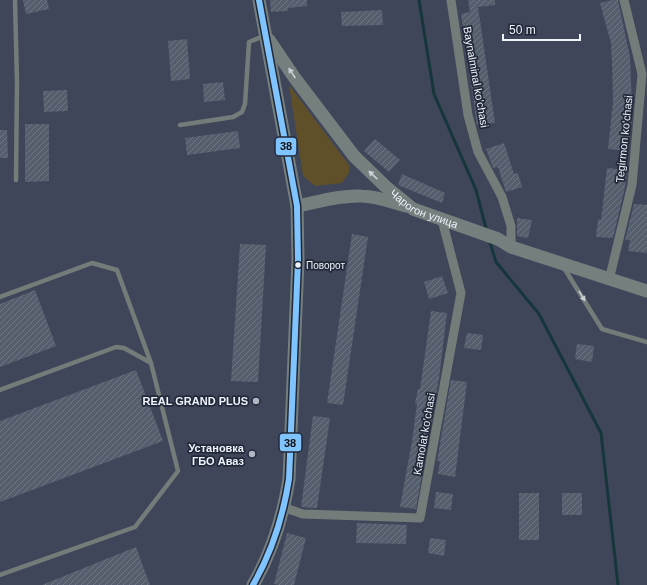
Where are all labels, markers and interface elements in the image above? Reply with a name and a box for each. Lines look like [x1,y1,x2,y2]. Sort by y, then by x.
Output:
scale bar [503,16,580,42]
text: 50 m [509,23,536,37]
street label: Baynalminal ko'chasi [461,26,491,128]
one-way arrow [288,68,295,79]
street label: Tegirmon ko'chasi [613,95,635,183]
line badge: 38 [275,137,297,156]
text: 38 [280,140,292,152]
one-way arrow [368,170,378,180]
street label: Чарогон улица [388,187,460,231]
marker: Поворот [293,260,303,270]
place label: Поворот [306,260,345,271]
one-way arrow [578,290,585,302]
street label: Kamolat ko'chasi [411,392,437,476]
place label: REAL GRAND PLUS [142,395,248,407]
marker: REAL GRAND PLUS [251,396,261,406]
line badge: 38 [279,433,302,452]
text: 38 [284,437,296,449]
place label: Установка ГБО Аваз [188,442,245,467]
marker: Установка ГБО Аваз [247,449,257,459]

